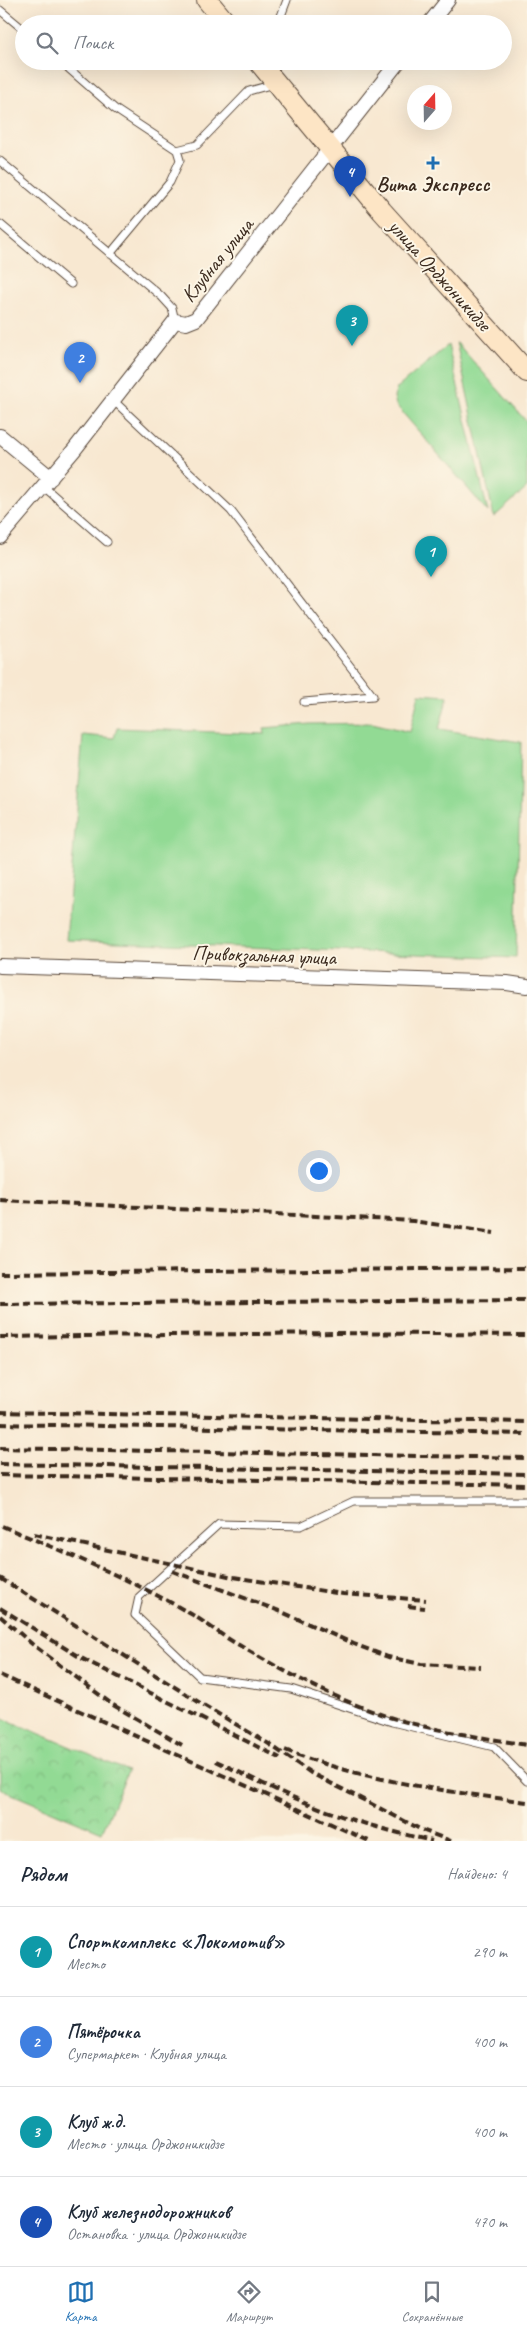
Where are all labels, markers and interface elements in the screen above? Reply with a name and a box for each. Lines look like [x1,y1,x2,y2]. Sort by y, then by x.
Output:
search box [15,15,512,70]
icon: search [33,29,61,57]
text: Поиск [73,31,113,55]
north arrow [407,85,452,130]
pin: 4 [334,156,366,197]
marker: Вита Экспресс [427,157,439,169]
place label: Вита Экспресс [377,171,491,197]
street label: Клубная улица [175,211,260,307]
street label: улица Орджоникидзе [382,212,499,338]
pin: 3 [336,305,368,346]
pin: 2 [64,342,96,383]
pin: 1 [415,536,447,577]
street label: Привокзальная улица [192,939,338,972]
your location [306,1158,332,1184]
text: Рядом [20,1861,67,1887]
text: Найдено: 4 [447,1864,507,1884]
text: Спорткомплекс «Локомотив» [67,1930,285,1954]
text: 1 [32,1942,40,1962]
text: 290 m [473,1942,507,1962]
text: Место [67,1954,105,1974]
text: Пятёрочка [67,2020,140,2044]
text: 2 [32,2032,40,2052]
text: 400 m [473,2032,507,2052]
text: Супермаркет · Клубная улица [67,2044,226,2064]
text: Клуб ж.д. [67,2110,125,2134]
text: 3 [32,2122,40,2142]
text: 400 m [473,2122,507,2142]
text: Место · улица Орджоникидзе [67,2134,224,2154]
text: Клуб железнодорожников [67,2200,230,2224]
text: 4 [32,2212,40,2232]
text: 470 m [473,2212,507,2232]
text: Остановка · улица Орджоникидзе [67,2224,246,2244]
tab: Карта [65,2278,97,2325]
tab: Маршрут [226,2278,272,2325]
tab: Сохранённые [402,2278,462,2325]

